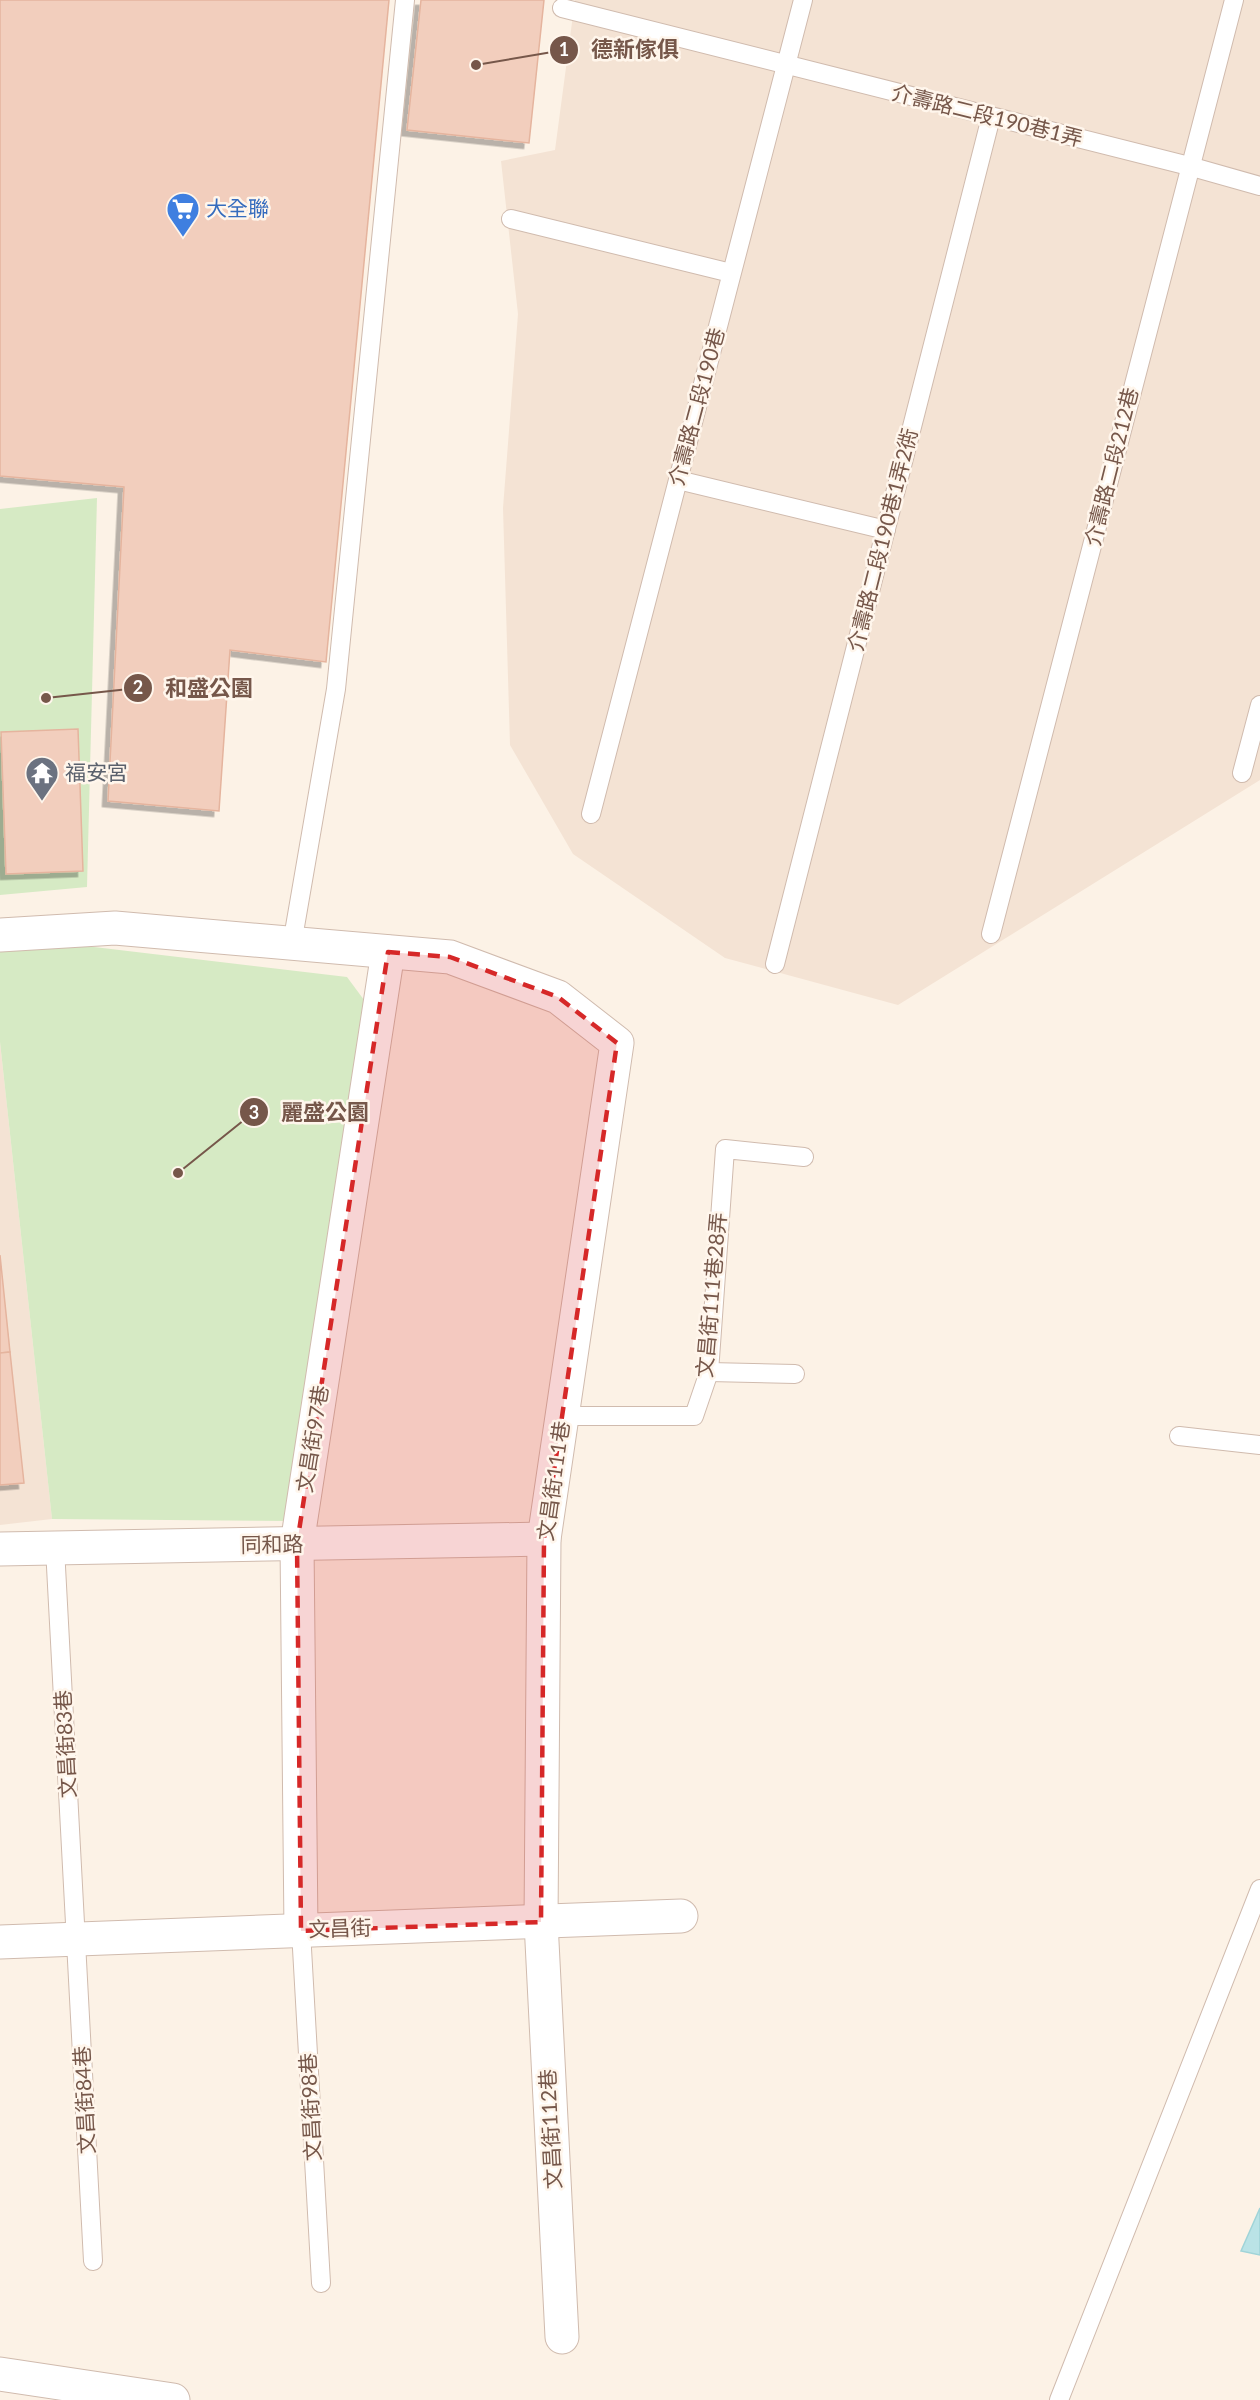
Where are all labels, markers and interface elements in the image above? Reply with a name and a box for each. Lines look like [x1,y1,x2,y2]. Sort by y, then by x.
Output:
callout: 德新傢俱 [549,30,691,70]
text: 德新傢俱 [591,35,679,62]
text: 1 [559,38,569,60]
street label: 介壽路二段190巷1弄 [889,79,1085,150]
supermarket icon: 大全聯 [165,191,201,238]
place label: 大全聯 [206,195,269,220]
street label: 介壽路二段190巷 [662,325,729,488]
street label: 介壽路二段212巷 [1079,385,1142,549]
street label: 介壽路二段190巷1弄2衖 [842,426,921,654]
callout: 和盛公園 [123,668,265,708]
text: 和盛公園 [165,674,253,701]
text: 2 [133,676,143,698]
temple icon: 福安宮 [24,755,60,802]
place label: 福安宮 [65,759,128,784]
callout: 麗盛公園 [239,1092,381,1132]
text: 麗盛公園 [281,1098,369,1125]
text: 3 [249,1101,259,1123]
street label: 文昌街111巷28弄 [691,1211,730,1379]
street label: 文昌街97巷 [291,1383,332,1494]
street label: 文昌街111巷 [532,1419,573,1542]
street label: 同和路 [240,1530,304,1557]
street label: 文昌街83巷 [49,1689,80,1799]
street label: 文昌街 [308,1914,372,1941]
street label: 文昌街84巷 [68,2045,99,2155]
street label: 文昌街98巷 [294,2052,325,2162]
street label: 文昌街112巷 [534,2068,565,2190]

